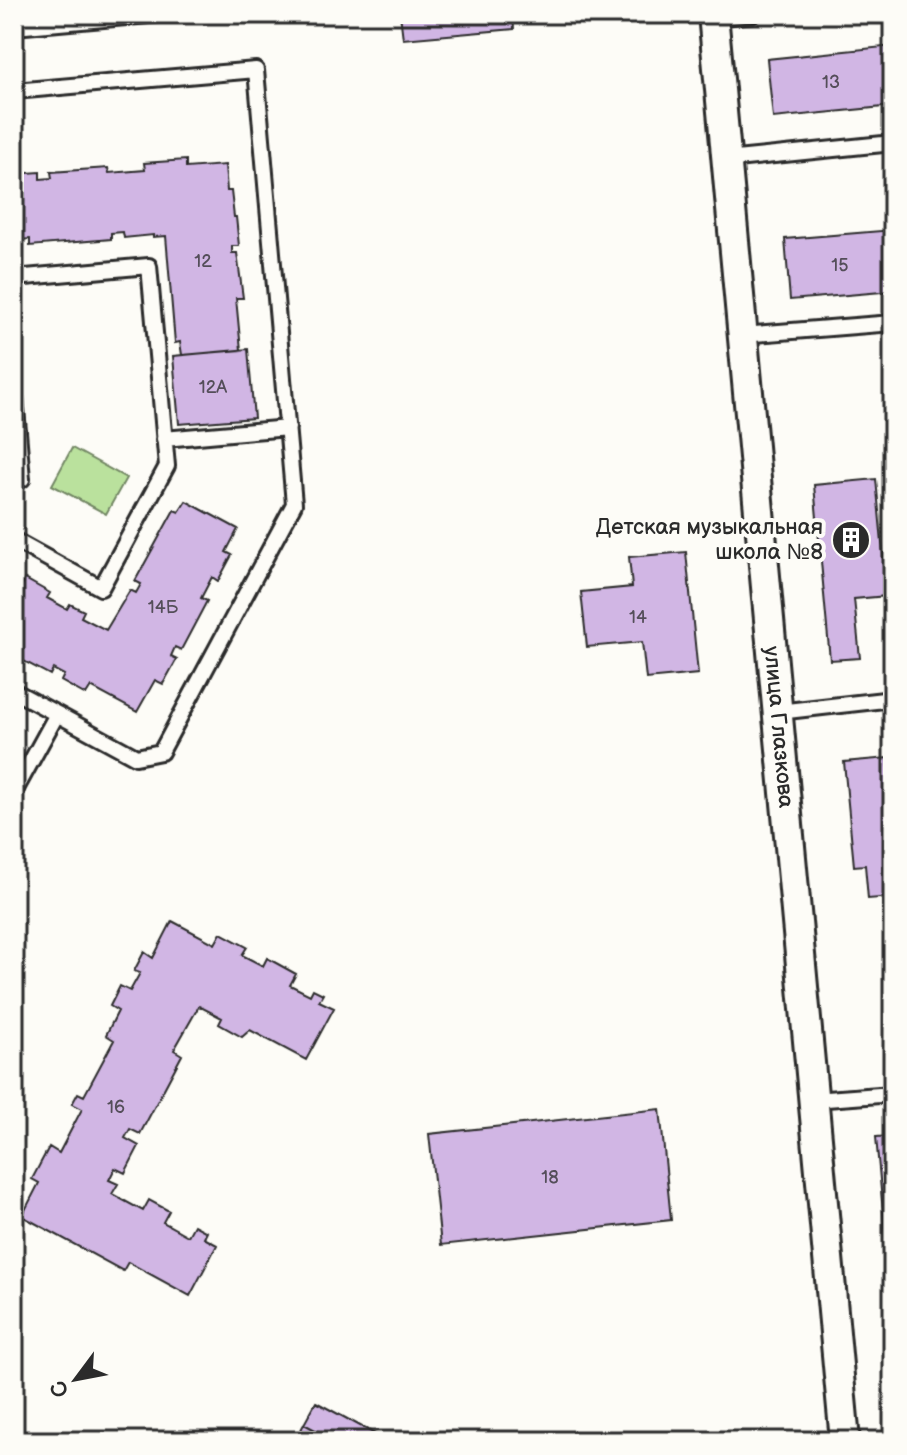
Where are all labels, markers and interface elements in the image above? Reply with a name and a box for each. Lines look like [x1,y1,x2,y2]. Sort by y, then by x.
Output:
house number: 13 [822,72,840,93]
house number: 12 [194,251,212,272]
house number: 15 [831,255,849,276]
house number: 12А [199,377,227,398]
place label: Детская музыкальная школа №8 [596,514,823,566]
building icon: Детская музыкальная школа №8 [830,519,872,561]
house number: 14Б [148,597,179,618]
house number: 14 [629,607,647,628]
street label: улица Глазкова [758,645,800,809]
house number: 16 [107,1097,125,1118]
house number: 18 [541,1167,559,1188]
north arrow [36,1339,116,1419]
text: С [45,1375,76,1402]

